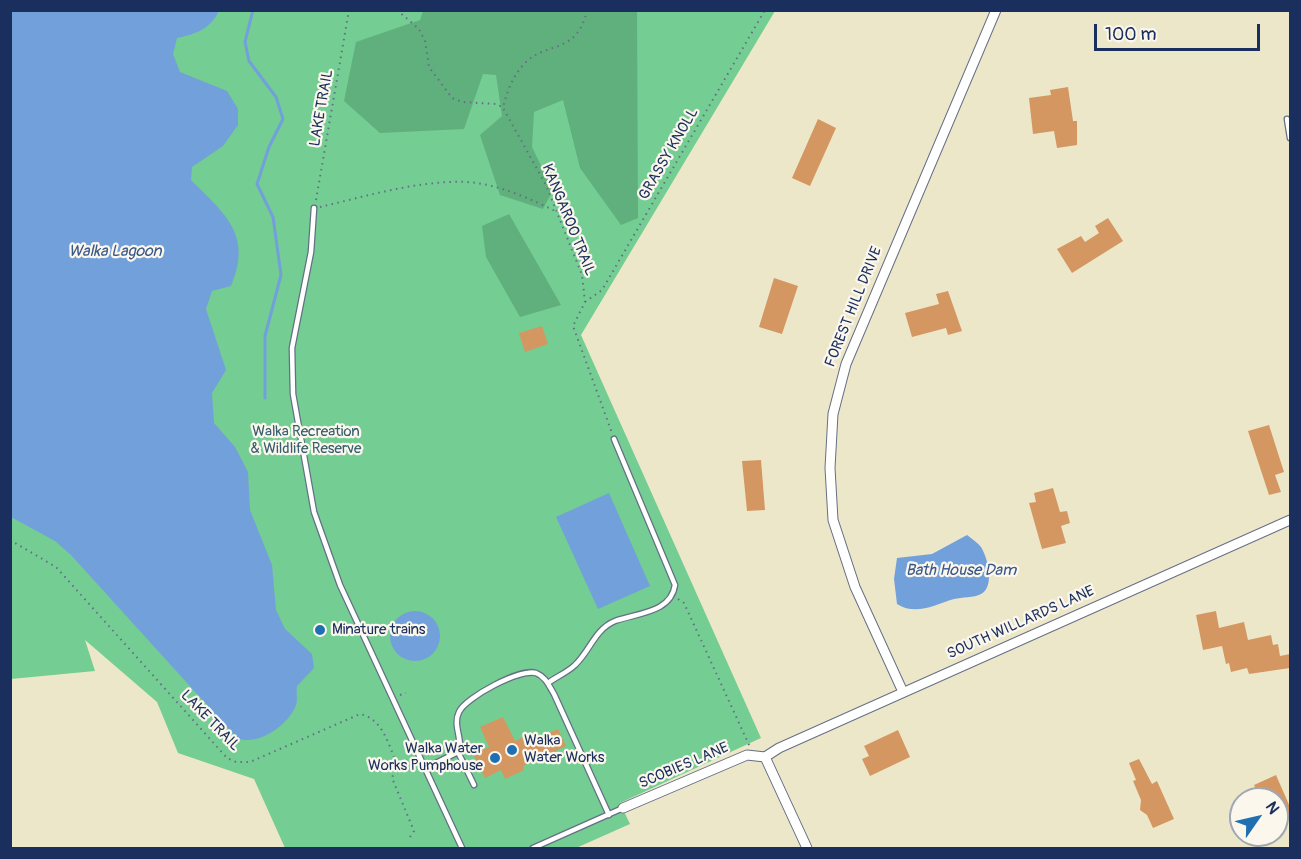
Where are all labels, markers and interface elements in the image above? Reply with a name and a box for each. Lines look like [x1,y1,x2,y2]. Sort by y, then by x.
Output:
scale bar [1097,12,1264,50]
text: 100 m [1105,23,1157,46]
street label: LAKE TRAIL [306,68,338,148]
street label: GRASSY KNOLL [635,105,703,203]
street label: KANGAROO TRAIL [537,161,599,279]
water label: Walka Lagoon [68,242,162,262]
street label: FOREST HILL DRIVE [822,244,886,370]
park label: Walka Recreation & Wildlife Reserve [251,423,361,458]
water label: Bath House Dam [906,561,1016,581]
street label: SOUTH WILLARDS LANE [945,582,1097,664]
place label: Minature trains [332,621,425,639]
marker: Minature trains [313,623,327,637]
street label: LAKE TRAIL [177,687,243,755]
place label: Walka Water Works [524,732,605,767]
street label: SCOBIES LANE [636,739,732,793]
place label: Walka Water Works Pumphouse [368,740,483,775]
marker: Walka Water Works [505,743,519,757]
marker: Walka Water Works Pumphouse [488,751,502,765]
north arrow [1229,787,1289,847]
text: N [1261,798,1284,818]

